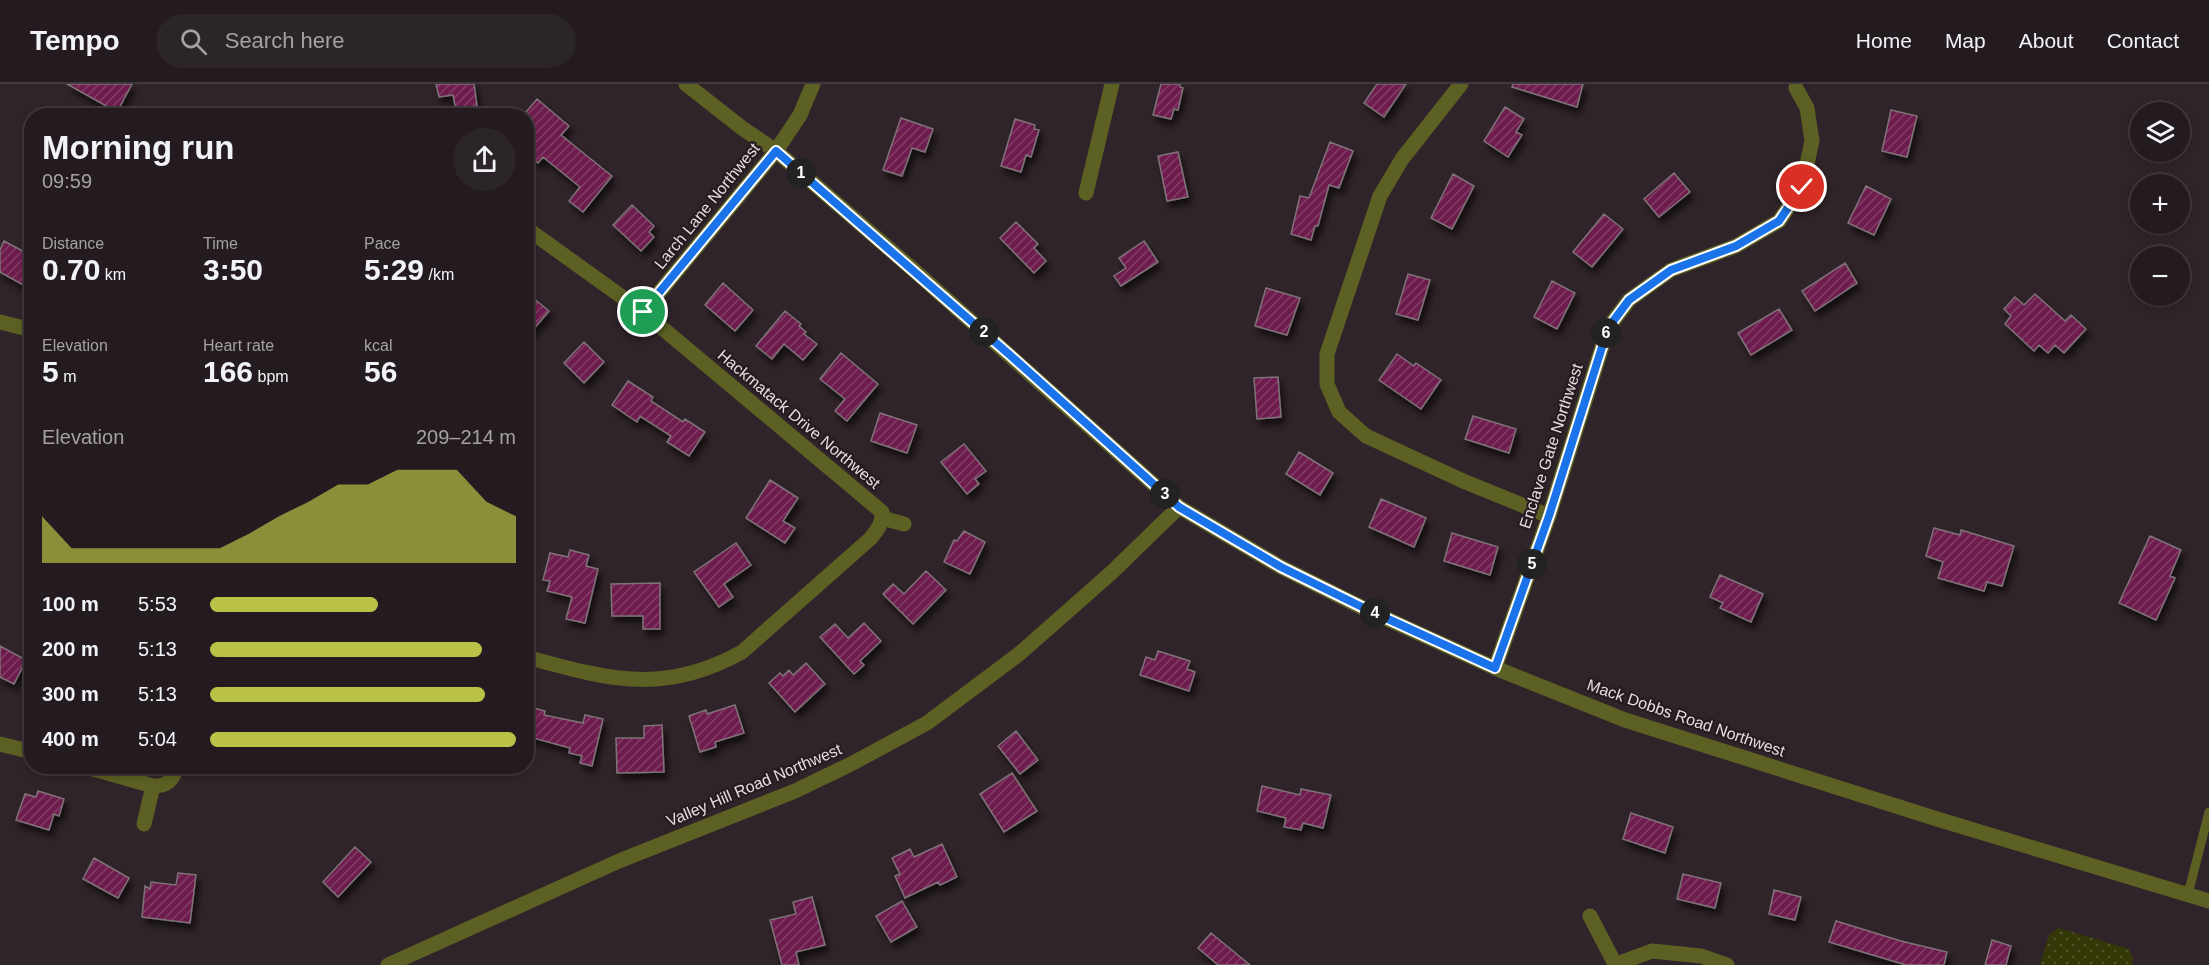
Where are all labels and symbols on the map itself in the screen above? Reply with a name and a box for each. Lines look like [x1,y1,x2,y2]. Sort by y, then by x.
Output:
street label: Larch Lane Northwest [651,139,763,272]
pin: 1 [786,158,816,188]
pin [1776,161,1827,212]
pin [617,286,668,337]
pin: 2 [969,317,999,347]
pin: 6 [1591,318,1621,348]
street label: Hackmatack Drive Northwest [715,346,884,492]
street label: Enclave Gate Northwest [1516,361,1586,531]
pin: 3 [1150,479,1180,509]
pin: 5 [1517,549,1547,579]
pin: 4 [1360,598,1390,628]
street label: Mack Dobbs Road Northwest [1585,676,1788,760]
street label: Valley Hill Road Northwest [664,740,844,830]

